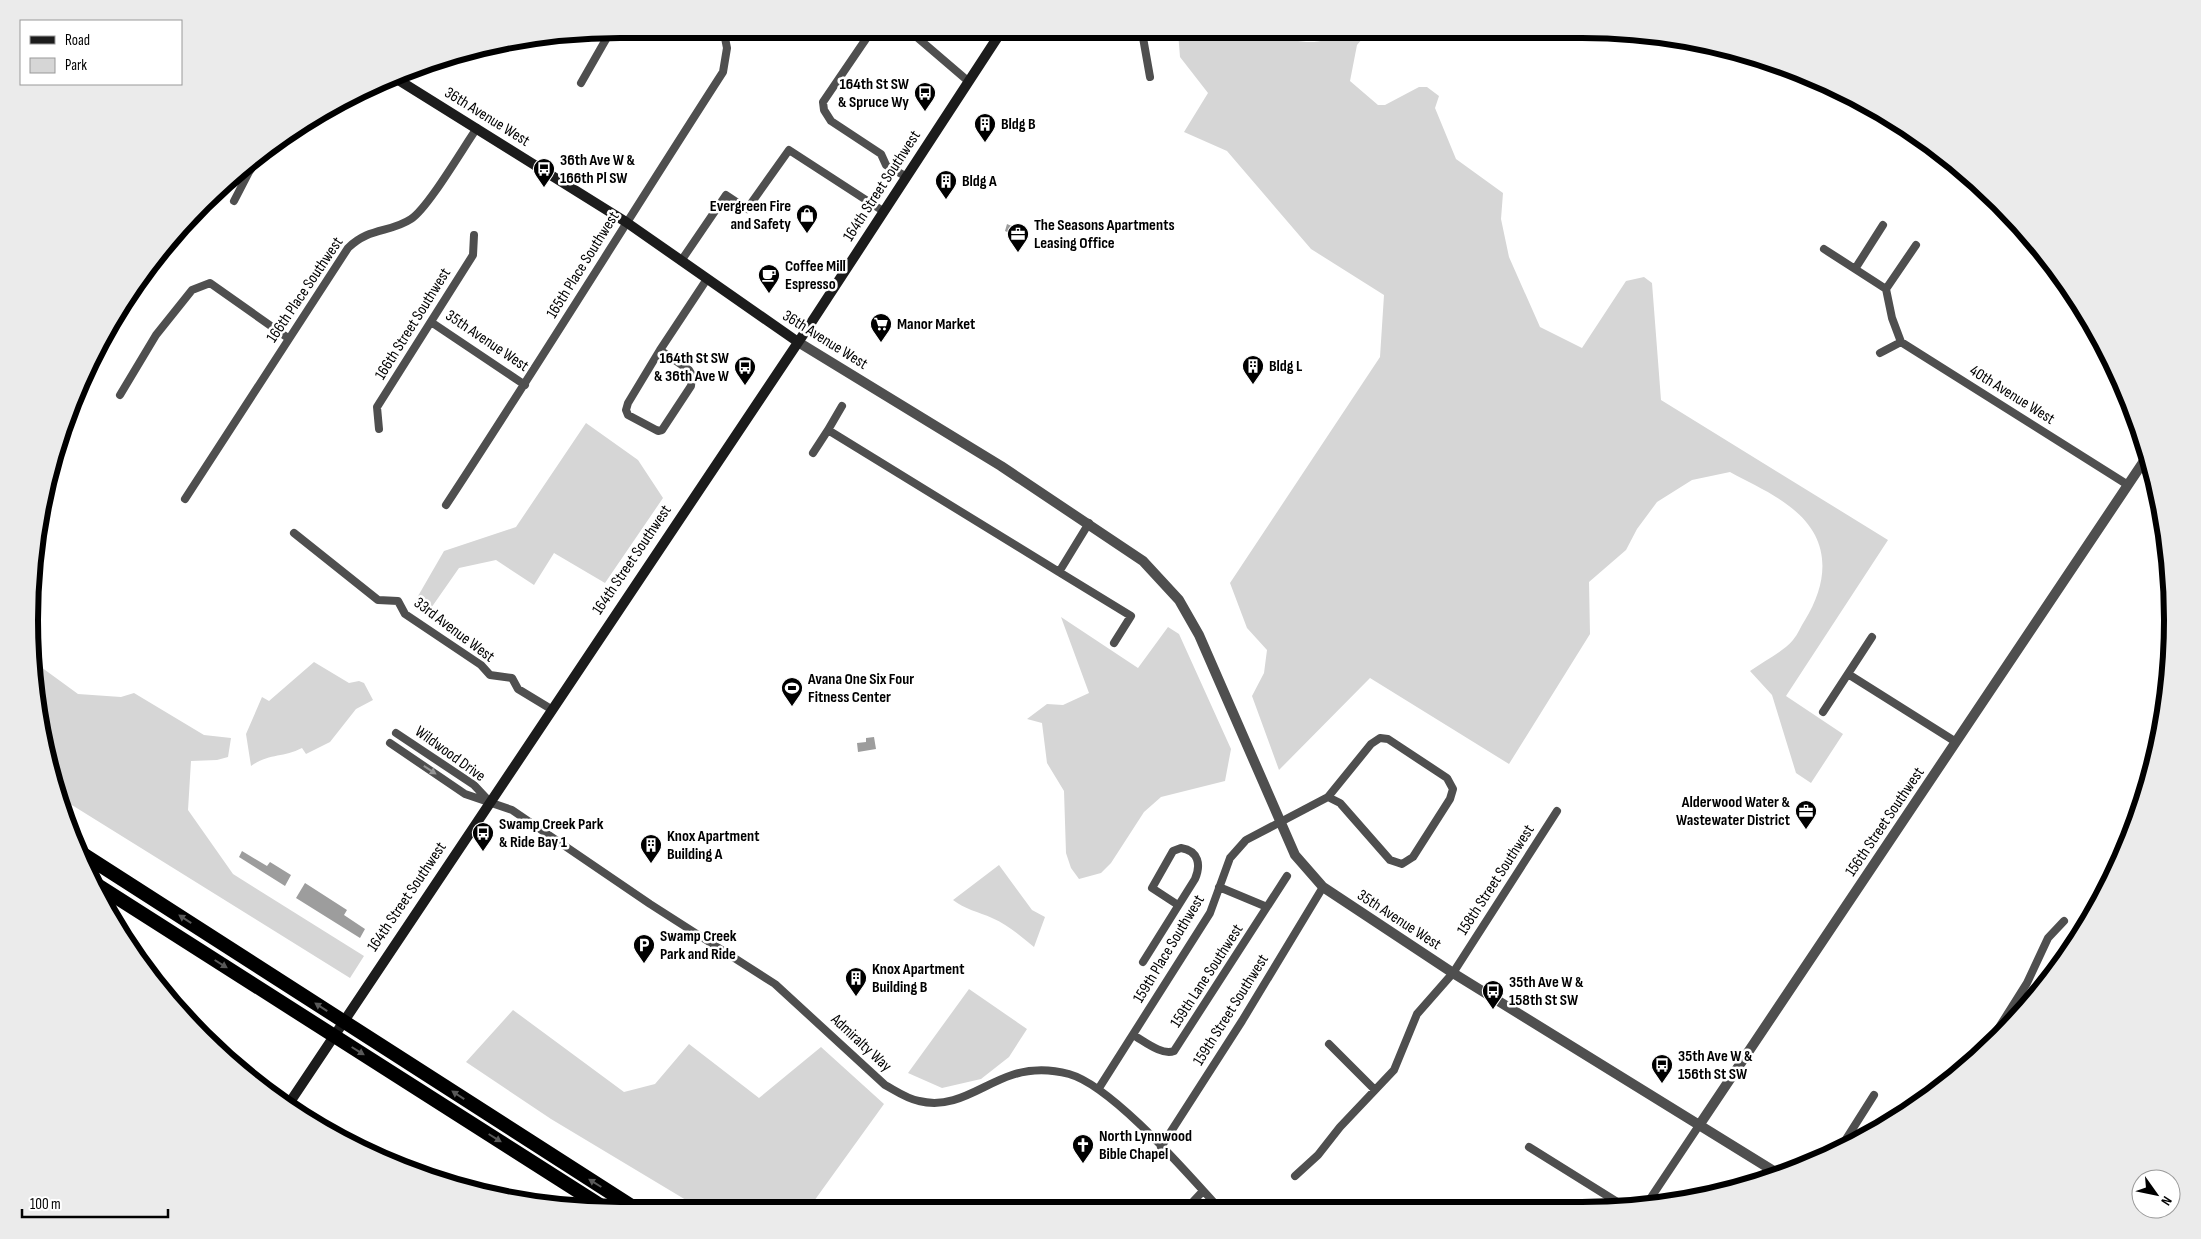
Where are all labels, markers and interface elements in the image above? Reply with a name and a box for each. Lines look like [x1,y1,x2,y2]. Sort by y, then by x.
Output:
legend [20,20,182,85]
text: Road [65,31,90,50]
text: Park [65,56,87,75]
place label: 164th St SW & Spruce Wy [838,75,910,112]
bus stop icon: 164th St SW & Spruce Wy [913,81,937,112]
street label: 36th Avenue West [441,83,533,151]
building icon: Bldg B [973,112,997,143]
place label: Bldg B [1001,115,1036,134]
street label: 164th Street Southwest [839,127,925,245]
place label: 36th Ave W & 166th Pl SW [560,151,635,188]
bus stop icon: 36th Ave W & 166th Pl SW [532,157,556,188]
building icon: Bldg A [934,169,958,200]
place label: Bldg A [962,172,997,191]
place label: Evergreen Fire and Safety [710,197,791,234]
shop icon: Evergreen Fire and Safety [795,203,819,234]
street label: 165th Place Southwest [543,208,624,322]
place label: The Seasons Apartments Leasing Office [1034,216,1175,253]
office icon: The Seasons Apartments Leasing Office [1006,222,1030,253]
street label: 166th Place Southwest [263,234,347,346]
place label: Coffee Mill Espresso [785,257,846,294]
cafe icon: Coffee Mill Espresso [757,263,781,294]
street label: 166th Street Southwest [371,265,455,383]
street label: 35th Avenue West [442,306,532,376]
street label: 36th Avenue West [779,306,871,374]
supermarket icon: Manor Market [869,312,893,343]
place label: Manor Market [897,315,975,334]
place label: 164th St SW & 36th Ave W [654,349,730,386]
building icon: Bldg L [1241,354,1265,385]
bus stop icon: 164th St SW & 36th Ave W [733,355,757,386]
place label: Bldg L [1269,357,1303,376]
street label: 40th Avenue West [1966,361,2058,429]
street label: 164th Street Southwest [588,502,676,618]
street label: 33rd Avenue West [410,594,498,666]
place label: Avana One Six Four Fitness Center [807,670,914,707]
sports icon: Avana One Six Four Fitness Center [780,676,804,707]
street label: Wildwood Drive [411,722,489,786]
street label: 156th Street Southwest [1841,764,1929,880]
one-way arrow [423,765,437,775]
place label: Alderwood Water & Wastewater District [1676,793,1790,830]
office icon: Alderwood Water & Wastewater District [1794,799,1818,830]
place label: Swamp Creek Park & Ride Bay 1 [499,815,604,852]
bus stop icon: Swamp Creek Park & Ride Bay 1 [471,821,495,852]
street label: 158th Street Southwest [1453,821,1539,939]
place label: Knox Apartment Building A [667,827,760,864]
building icon: Knox Apartment Building A [639,833,663,864]
street label: 164th Street Southwest [363,839,451,955]
street label: 35th Avenue West [1353,886,1445,954]
street label: 159th Place Southwest [1129,891,1209,1006]
one-way arrow [178,914,191,924]
street label: 159th Lane Southwest [1167,921,1248,1031]
place label: Swamp Creek Park and Ride [660,927,737,964]
parking icon: Swamp Creek Park and Ride [632,933,656,964]
street label: 159th Street Southwest [1189,951,1273,1069]
one-way arrow [214,959,228,969]
place label: Knox Apartment Building B [872,960,965,997]
building icon: Knox Apartment Building B [844,966,868,997]
place label: 35th Ave W & 158th St SW [1509,973,1584,1010]
bus stop icon: 35th Ave W & 158th St SW [1481,979,1505,1010]
one-way arrow [315,1002,328,1012]
street label: Admiralty Way [826,1010,895,1076]
one-way arrow [351,1046,365,1056]
place label: 35th Ave W & 156th St SW [1678,1047,1753,1084]
bus stop icon: 35th Ave W & 156th St SW [1650,1053,1674,1084]
one-way arrow [451,1090,465,1100]
place label: North Lynnwood Bible Chapel [1099,1127,1192,1164]
church icon: North Lynnwood Bible Chapel [1071,1133,1095,1164]
one-way arrow [489,1134,502,1143]
north arrow [2131,1169,2181,1219]
one-way arrow [588,1178,601,1187]
scale bar [22,1186,169,1218]
text: N [2157,1193,2176,1209]
text: 100 m [30,1195,61,1214]

